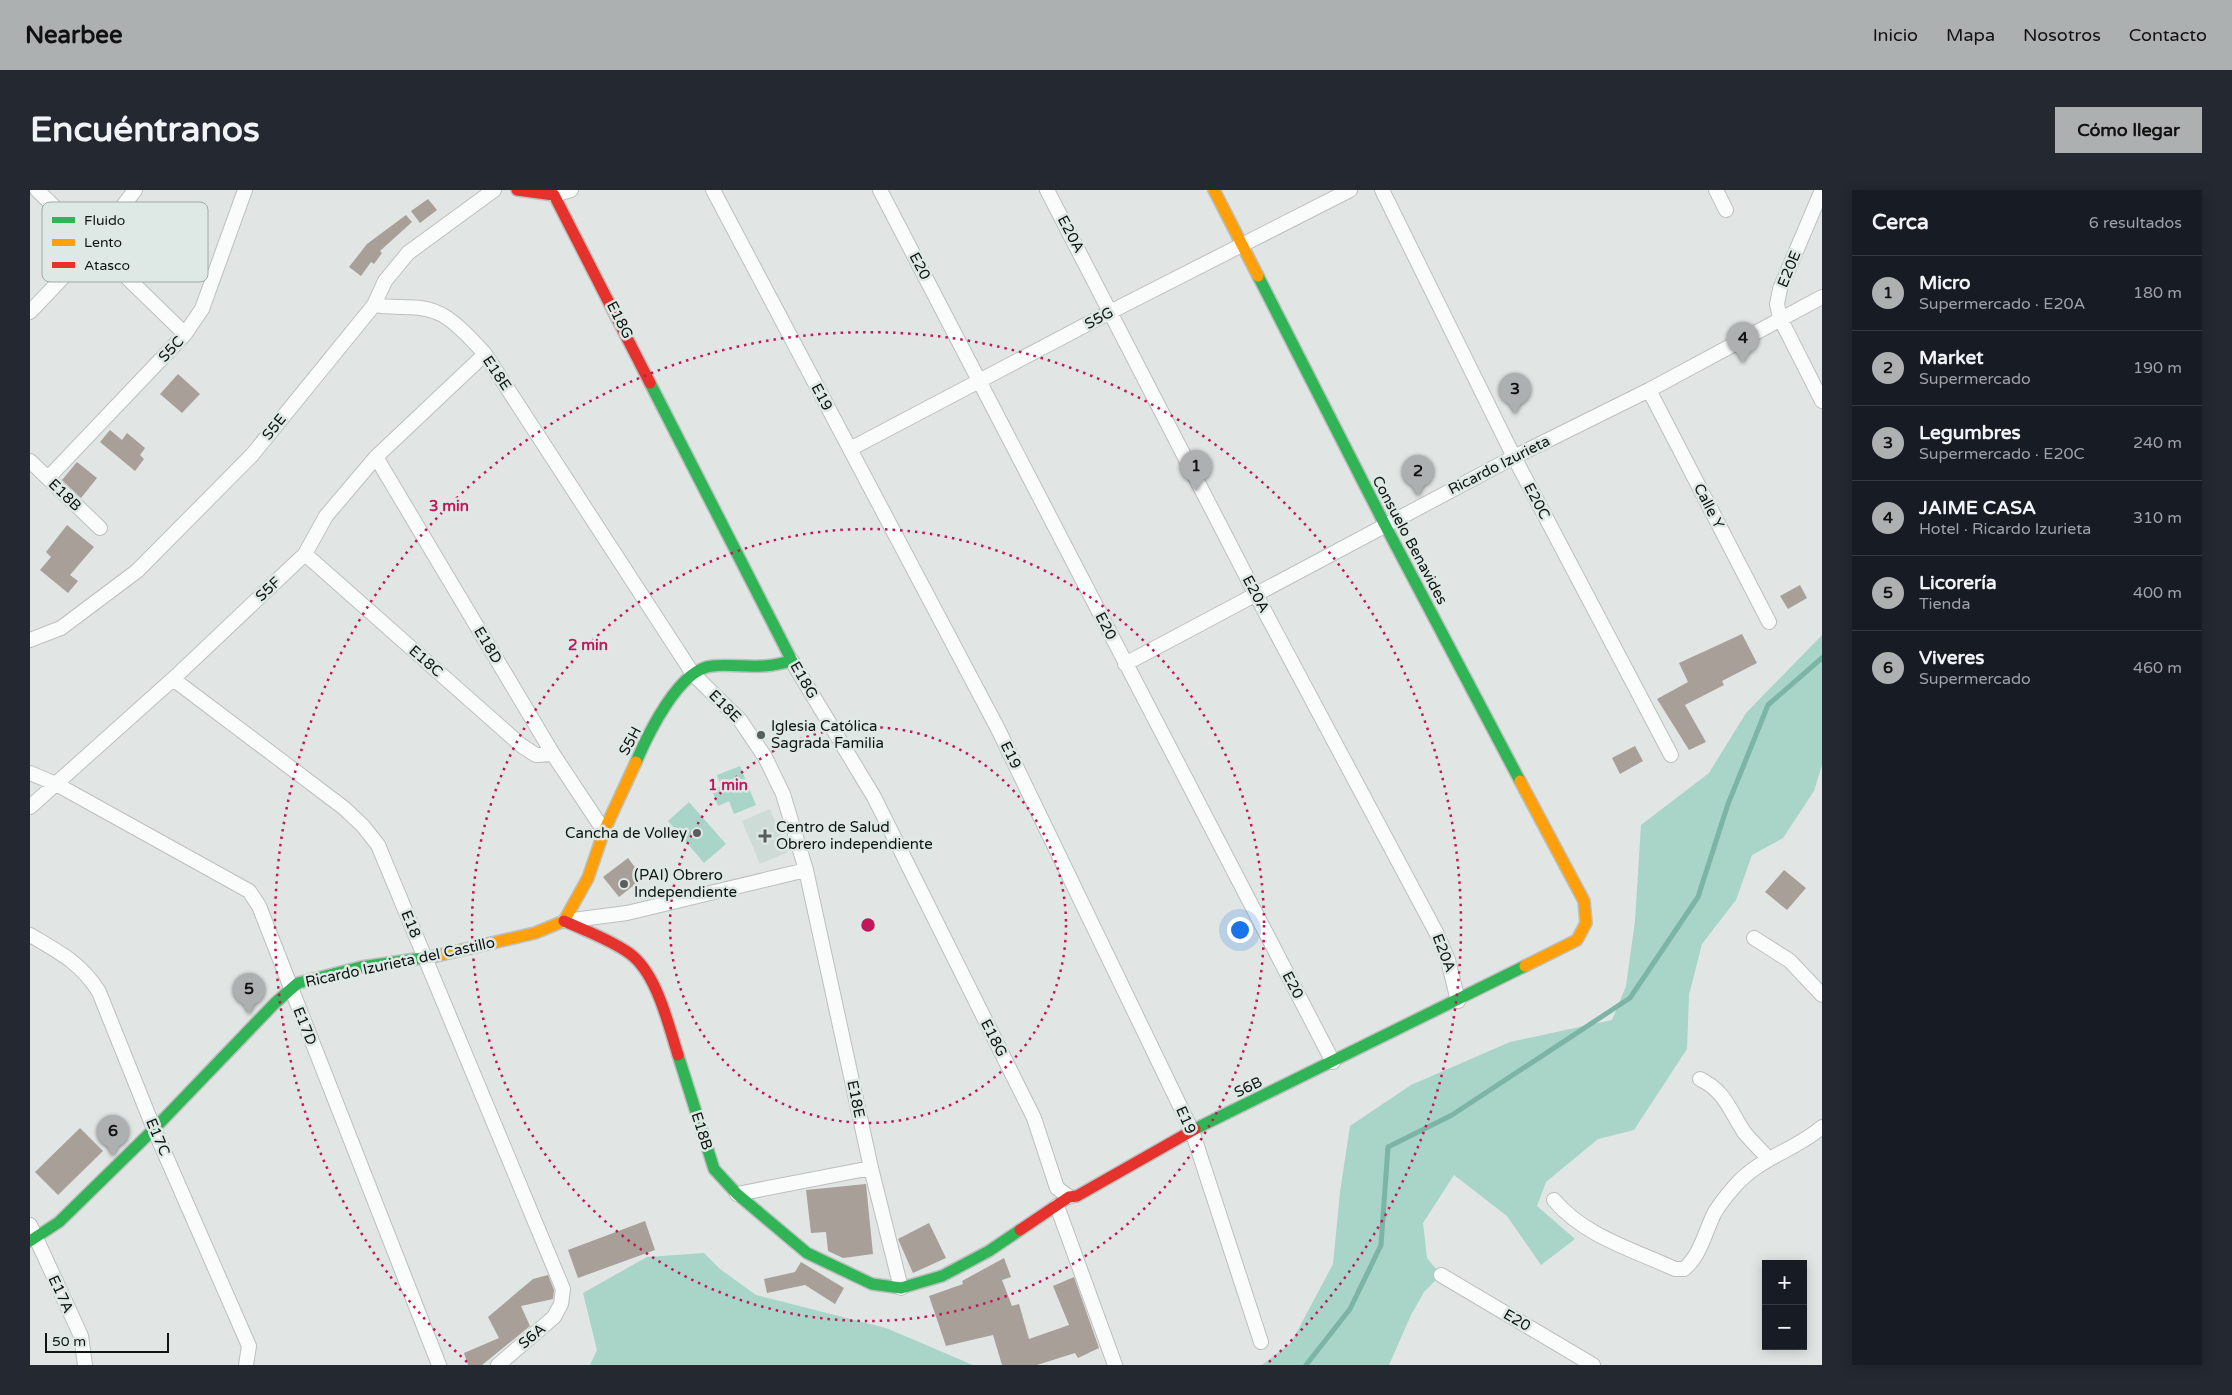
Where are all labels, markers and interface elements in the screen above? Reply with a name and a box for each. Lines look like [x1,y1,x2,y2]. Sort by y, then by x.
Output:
text: Nearbee [25,21,123,50]
text: Inicio [1873,24,1918,46]
text: Mapa [1946,24,1995,46]
text: Nosotros [2023,24,2101,46]
text: Contacto [2129,24,2207,46]
button: Cómo llegar [2055,107,2202,153]
text: Encuéntranos [30,109,260,151]
legend [42,202,208,282]
text: Cerca [1872,210,1929,235]
text: Fluido [84,212,125,229]
street label: E20A [1054,212,1088,256]
text: 6 resultados [2089,213,2182,233]
text: Lento [84,234,122,251]
street label: E20E [1774,248,1804,290]
street label: E20 [905,249,935,283]
text: Atasco [84,257,130,274]
text: Micro [1919,272,1971,294]
text: 1 [1883,283,1893,303]
text: 180 m [2133,283,2182,303]
text: Supermercado · E20A [1919,294,2085,314]
street label: E18G [603,298,637,342]
street label: S5G [1082,303,1116,333]
pin: 4 [1727,322,1759,363]
street label: S5C [154,332,188,366]
text: Market [1919,347,1984,369]
street label: E18E [479,352,515,394]
text: 2 [1883,358,1893,378]
text: 190 m [2133,358,2182,378]
text: Supermercado [1919,369,2031,389]
pin: 3 [1499,373,1531,414]
street label: E19 [807,380,837,414]
street label: S5E [258,410,290,444]
text: Legumbres [1919,422,2021,444]
street label: Ricardo Izurieta [1445,432,1553,498]
text: 3 [1883,433,1893,453]
text: 240 m [2133,433,2182,453]
text: Supermercado · E20C [1919,444,2085,464]
pin: 1 [1180,450,1212,491]
pin: 2 [1402,455,1434,496]
street label: Consuelo Benavides [1368,473,1452,607]
street label: E18B [45,475,85,515]
street label: E20C [1520,480,1554,522]
street label: Calle Y [1690,480,1728,532]
text: 3 min [429,497,469,515]
text: JAIME CASA [1919,497,2036,519]
text: 4 [1883,508,1893,528]
text: 310 m [2133,508,2182,528]
text: Hotel · Ricardo Izurieta [1919,519,2091,539]
street label: E20A [1239,572,1273,616]
text: Licorería [1919,572,1997,594]
street label: S5F [252,573,284,605]
text: 5 [1883,583,1893,603]
text: 400 m [2133,583,2182,603]
text: Tienda [1919,594,1970,614]
street label: E20 [1092,609,1120,643]
street label: E18D [470,623,506,667]
text: 2 min [568,636,608,654]
street label: E18C [405,641,447,681]
text: Viveres [1919,647,1984,669]
street label: E18G [786,658,822,702]
text: 6 [1883,658,1893,678]
text: 460 m [2133,658,2182,678]
text: Supermercado [1919,669,2031,689]
street label: E18E [705,686,745,726]
place label: Iglesia Católica Sagrada Familia [771,717,884,752]
street label: S5H [615,724,645,758]
marker: Iglesia Católica Sagrada Familia [755,729,767,741]
street label: E19 [997,738,1025,772]
text: 1 min [708,776,748,794]
place label: Centro de Salud Obrero independiente [776,818,933,853]
place label: Cancha de Volley [565,824,687,842]
marker: Cancha de Volley [691,827,703,839]
marker: Centro de Salud Obrero independiente [758,829,772,843]
place label: (PAI) Obrero Independiente [634,866,737,901]
marker: (PAI) Obrero Independiente [618,878,630,890]
street label: E18 [397,907,425,941]
centre of rings [859,916,877,934]
your location [1227,917,1253,943]
street label: E20A [1429,931,1459,975]
street label: Ricardo Izurieta del Castillo [304,933,496,991]
street label: E20 [1278,968,1308,1002]
pin: 5 [233,973,265,1014]
street label: E17D [289,1004,321,1048]
street label: E18G [977,1016,1011,1060]
street label: S6B [1231,1073,1265,1101]
street label: E18E [843,1079,869,1119]
street label: E19 [1172,1103,1200,1137]
street label: E18B [687,1110,717,1152]
pin: 6 [97,1115,129,1156]
street label: E17C [142,1116,174,1158]
map controls [1762,1260,1807,1350]
button: + [1762,1260,1807,1305]
street label: E17A [44,1272,78,1316]
street label: E20 [1500,1305,1534,1335]
button: − [1762,1305,1807,1350]
street label: S6A [515,1320,549,1352]
scale bar [45,1330,169,1353]
text: 50 m [52,1333,86,1350]

